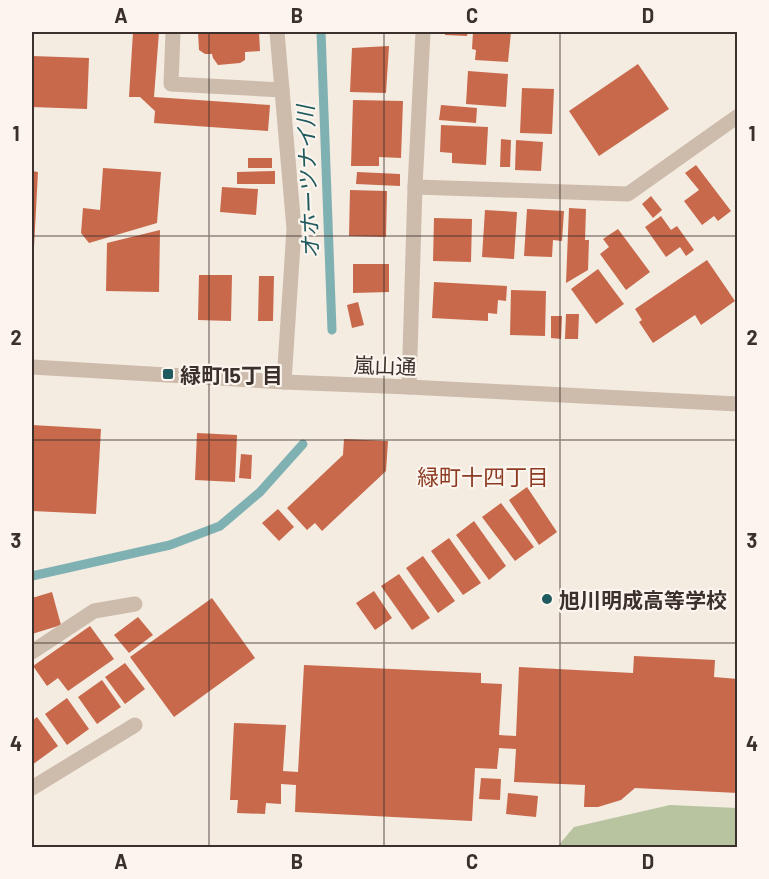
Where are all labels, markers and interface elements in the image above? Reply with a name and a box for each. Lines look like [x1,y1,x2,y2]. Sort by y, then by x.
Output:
text: A [114,3,128,27]
text: B [291,3,303,27]
text: C [466,3,478,27]
text: D [642,3,654,27]
water label: オホーツナイ川 [291,103,323,259]
text: 1 [12,121,20,145]
text: 1 [748,121,756,145]
text: 2 [10,325,22,349]
text: 2 [746,325,758,349]
street label: 嵐山通 [353,351,417,379]
place label: 緑町15丁目 [180,362,283,387]
marker: 緑町15丁目 [161,367,175,381]
district label: 緑町十四丁目 [417,463,549,489]
text: 3 [11,528,21,552]
text: 3 [747,528,757,552]
place label: 旭川明成高等学校 [559,587,727,612]
marker: 旭川明成高等学校 [540,592,554,606]
text: 4 [10,731,22,755]
text: 4 [746,731,758,755]
text: A [114,849,128,873]
text: B [291,849,303,873]
text: C [466,849,478,873]
text: D [642,849,654,873]

